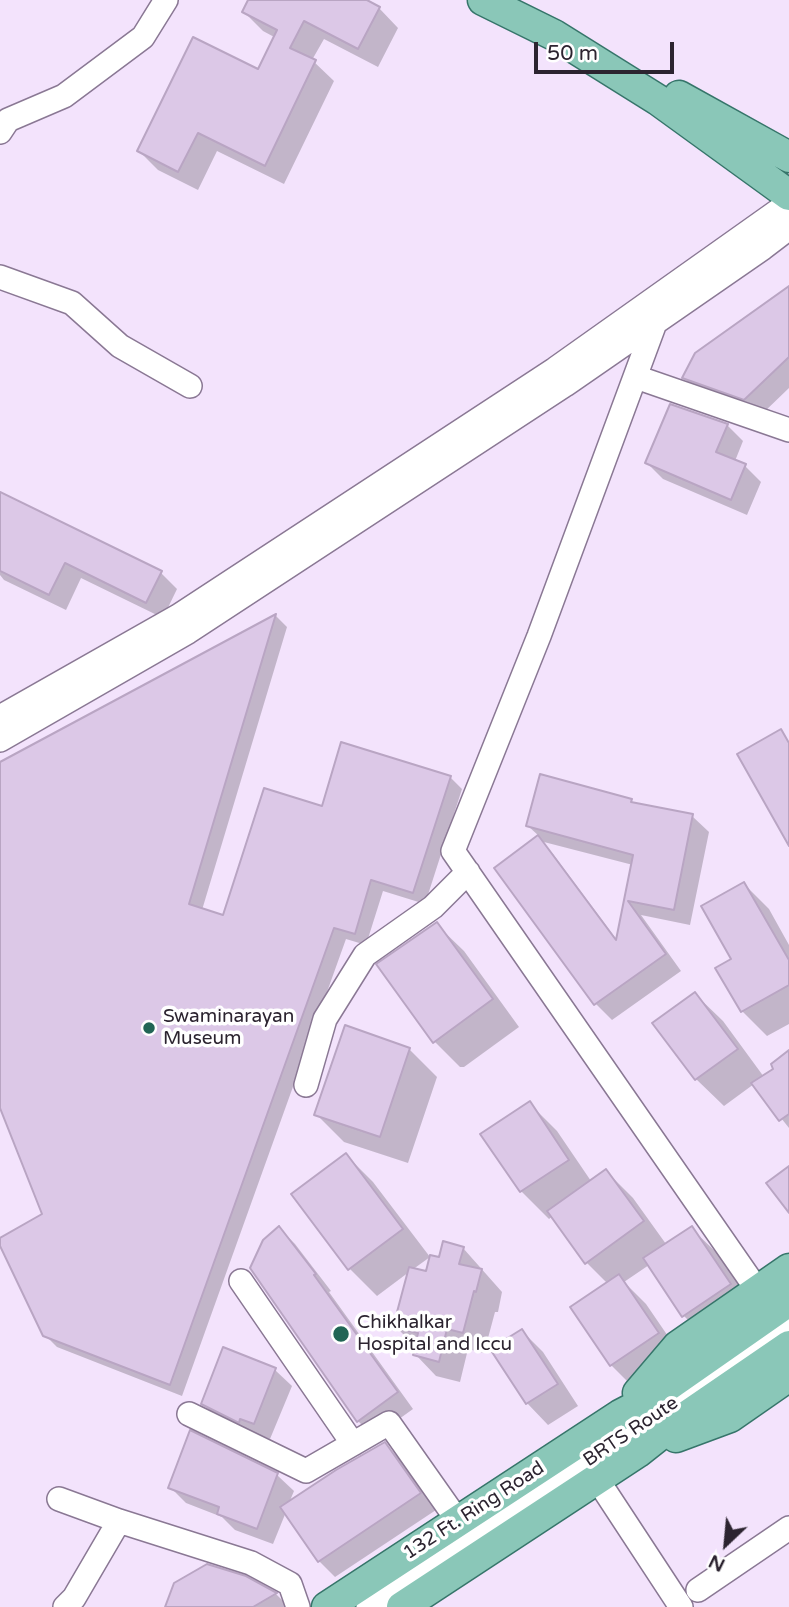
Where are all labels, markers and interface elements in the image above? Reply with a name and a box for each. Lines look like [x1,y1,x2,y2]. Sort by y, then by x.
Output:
scale bar [537,28,677,72]
text: 50 m [547,41,598,66]
place label: Swaminarayan Museum [163,1006,294,1050]
marker: Swaminarayan Museum [141,1020,157,1036]
place label: Chikhalkar Hospital and Iccu [357,1312,512,1356]
marker: Chikhalkar Hospital and Iccu [331,1324,351,1344]
street label: BRTS Route [579,1392,683,1472]
street label: 132 Ft. Ring Road [399,1457,549,1565]
north arrow [691,1509,761,1579]
text: N [705,1550,728,1576]

